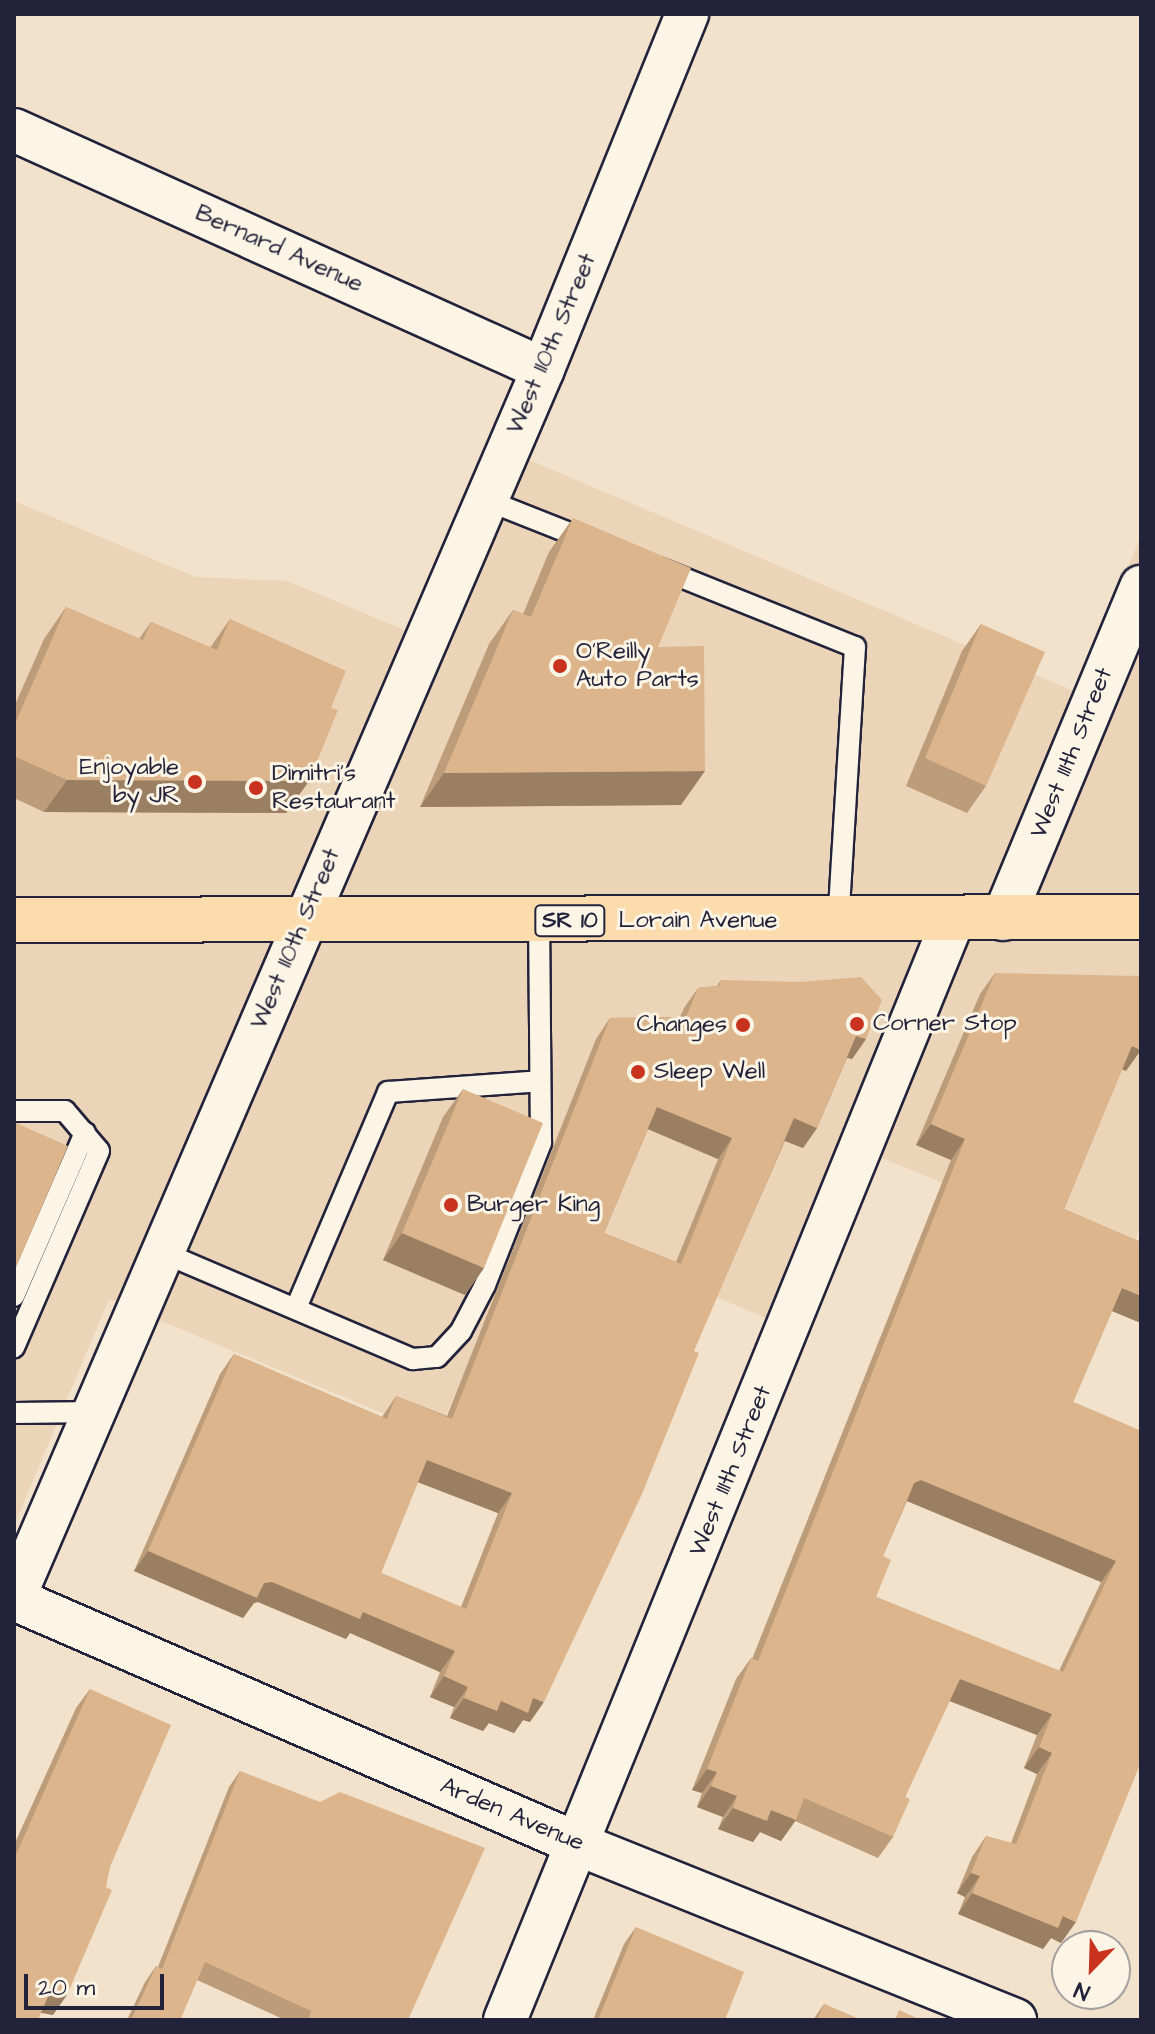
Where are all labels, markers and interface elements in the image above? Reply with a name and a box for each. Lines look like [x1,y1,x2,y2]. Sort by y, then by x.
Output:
street label: Bernard Avenue [191,199,367,299]
street label: West 110th Street [501,249,603,439]
place label: O'Reilly Auto Parts [576,638,699,694]
marker: O'Reilly Auto Parts [551,657,569,675]
street label: West 111th Street [1025,664,1119,842]
place label: Enjoyable by JR [79,754,179,810]
place label: Dimitri's Restaurant [272,760,395,816]
marker: Enjoyable by JR [186,773,204,791]
marker: Dimitri's Restaurant [247,779,265,797]
street label: West 110th Street [245,844,347,1034]
road number: SR 10 [534,903,606,939]
street label: Lorain Avenue [619,907,777,935]
place label: Corner Stop [873,1010,1017,1038]
place label: Changes [637,1011,727,1039]
marker: Corner Stop [848,1015,866,1033]
marker: Changes [734,1016,752,1034]
place label: Sleep Well [654,1058,765,1086]
marker: Sleep Well [629,1063,647,1081]
place label: Burger King [467,1191,600,1219]
marker: Burger King [442,1196,460,1214]
street label: West 111th Street [684,1382,778,1560]
street label: Arden Avenue [436,1772,588,1858]
north arrow [1051,1930,1131,2010]
scale bar [28,1958,168,2008]
text: 20 m [38,1971,95,2005]
text: N [1070,1974,1095,2008]

